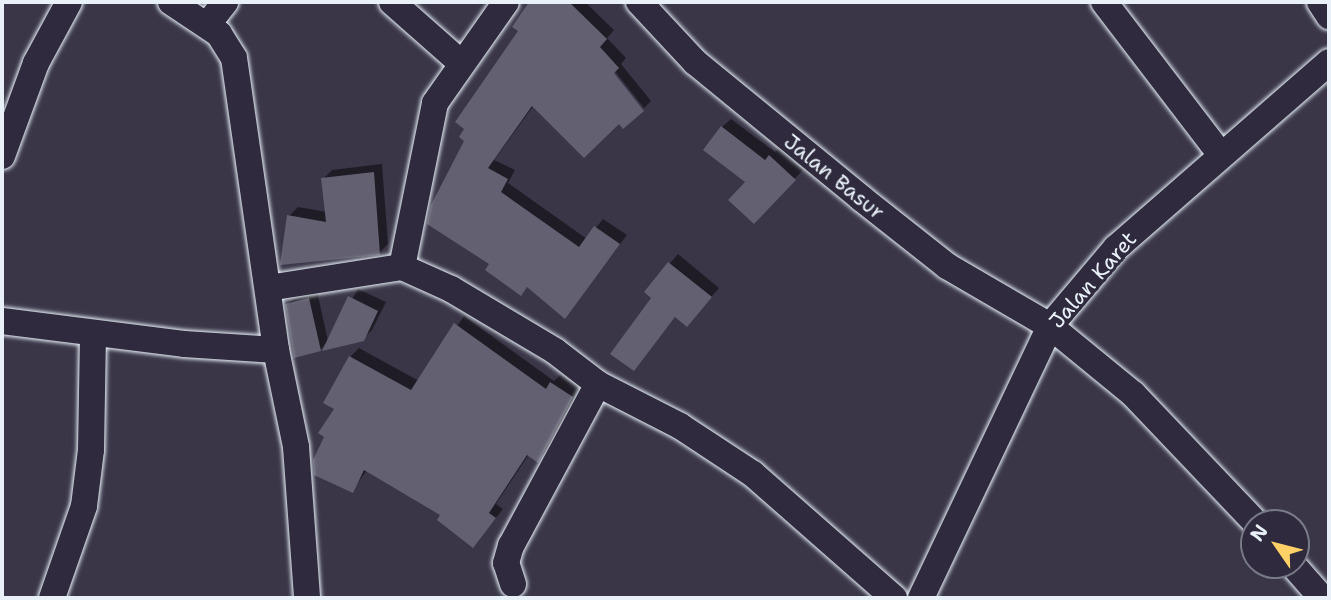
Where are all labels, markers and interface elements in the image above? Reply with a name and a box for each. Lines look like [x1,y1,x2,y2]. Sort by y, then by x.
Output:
street label: Jalan Basur [779,129,889,225]
street label: Jalan Karet [1044,226,1142,334]
north arrow [1240,509,1310,579]
text: N [1244,519,1274,546]

